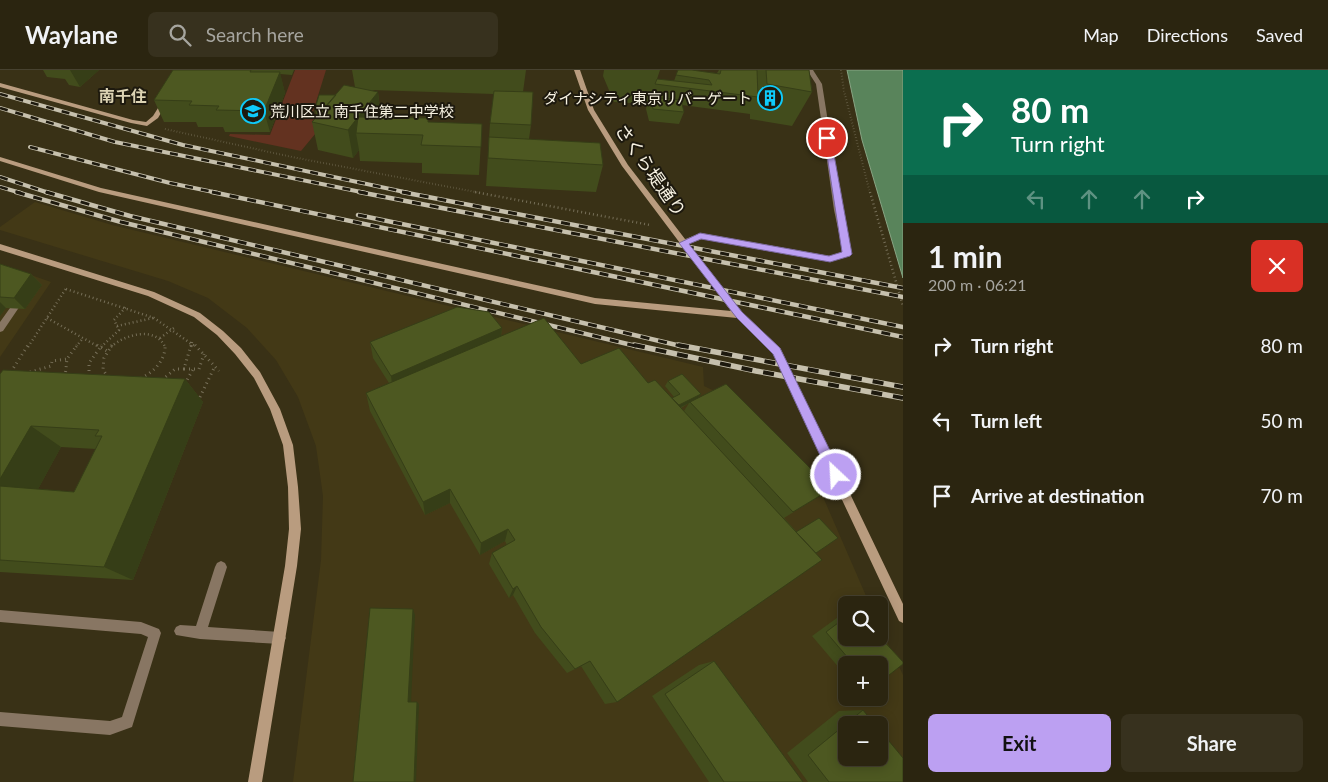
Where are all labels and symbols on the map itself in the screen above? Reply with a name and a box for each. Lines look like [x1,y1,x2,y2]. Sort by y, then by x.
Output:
building icon: ダイナシティ東京リバーゲート [757,85,783,111]
district label: 南千住 [99,86,147,105]
place label: ダイナシティ東京リバーゲート [543,89,752,107]
school or university icon: 荒川区立 南千住第二中学校 [240,98,266,124]
place label: 荒川区立 南千住第二中学校 [270,102,454,120]
pin [806,117,848,159]
street label: さくら堤通り [611,119,691,221]
position arrow [809,448,861,500]

